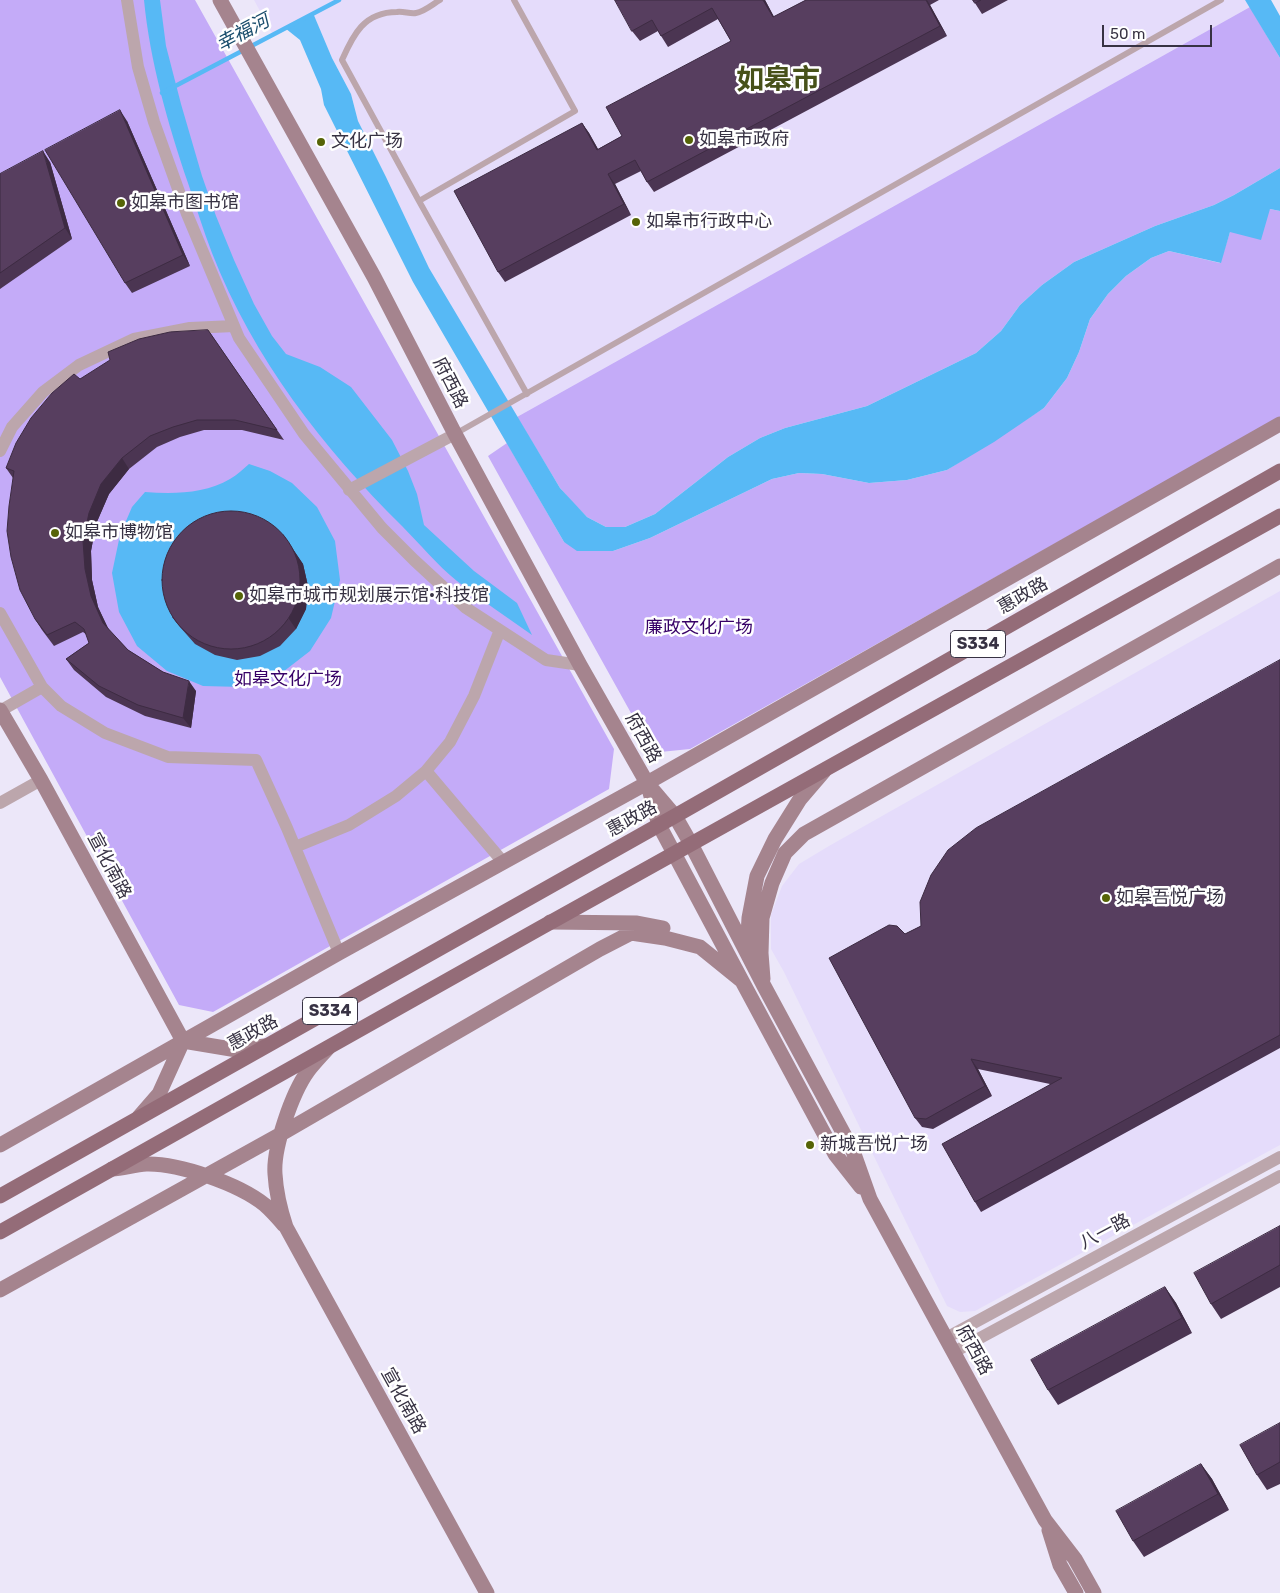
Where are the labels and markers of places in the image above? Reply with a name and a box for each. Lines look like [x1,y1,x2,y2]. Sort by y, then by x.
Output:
place label: 如皋市政府 [699,129,789,151]
place label: 文化广场 [331,131,403,153]
marker: 如皋市政府 [683,134,695,146]
marker: 文化广场 [315,136,327,148]
place label: 如皋市图书馆 [131,192,239,214]
marker: 如皋市图书馆 [115,197,127,209]
place label: 如皋市行政中心 [646,211,772,233]
marker: 如皋市行政中心 [630,216,642,228]
place label: 如皋市博物馆 [65,522,173,544]
marker: 如皋市博物馆 [49,527,61,539]
place label: 如皋市城市规划展示馆·科技馆 [249,585,489,607]
marker: 如皋市城市规划展示馆·科技馆 [233,590,245,602]
place label: 如皋吾悦广场 [1116,887,1224,909]
marker: 如皋吾悦广场 [1100,892,1112,904]
place label: 新城吾悦广场 [820,1134,928,1156]
marker: 新城吾悦广场 [804,1139,816,1151]

